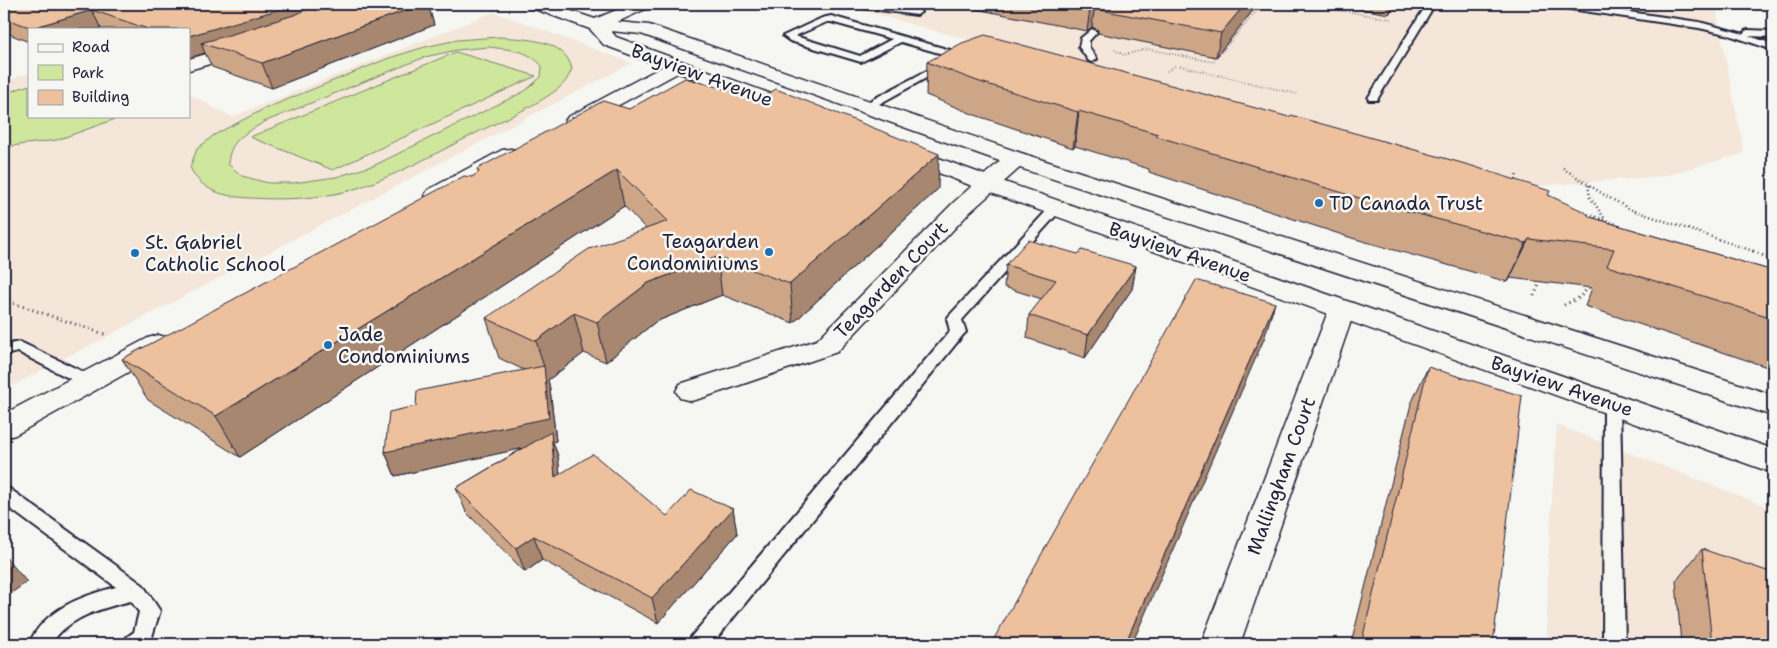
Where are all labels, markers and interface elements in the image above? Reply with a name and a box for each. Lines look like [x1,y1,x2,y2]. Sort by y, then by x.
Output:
legend [28,28,190,118]
text: Road [72,37,110,57]
street label: Bayview Avenue [628,38,776,112]
text: Park [72,63,104,83]
text: Building [72,87,129,107]
place label: TD Canada Trust [1329,191,1483,216]
marker: TD Canada Trust [1313,197,1325,209]
street label: Teagarden Court [829,216,953,344]
street label: Bayview Avenue [1106,216,1254,288]
place label: Teagarden Condominiums [627,229,759,276]
place label: St. Gabriel Catholic School [145,230,286,277]
marker: Teagarden Condominiums [763,246,775,258]
marker: St. Gabriel Catholic School [129,247,141,259]
place label: Jade Condominiums [338,322,470,369]
marker: Jade Condominiums [322,339,334,351]
street label: Bayview Avenue [1488,350,1636,422]
street label: Mallingham Court [1241,394,1321,558]

